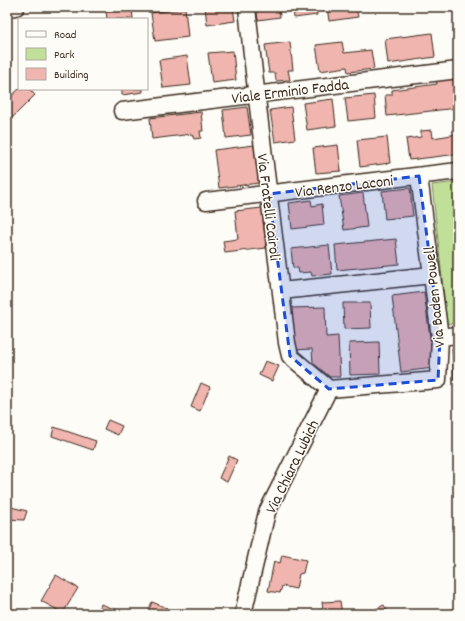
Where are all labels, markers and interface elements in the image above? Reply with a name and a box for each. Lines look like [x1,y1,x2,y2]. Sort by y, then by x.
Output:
legend [18,18,148,90]
text: Road [54,27,76,44]
text: Park [54,47,75,64]
text: Building [54,67,89,84]
street label: Viale Erminio Fadda [230,74,351,111]
street label: Via Fratelli Cairoli [250,152,286,262]
street label: Via Renzo Laconi [294,170,395,205]
street label: Via Baden Powell [419,245,452,349]
street label: Via Chiara Lubich [261,416,326,518]

